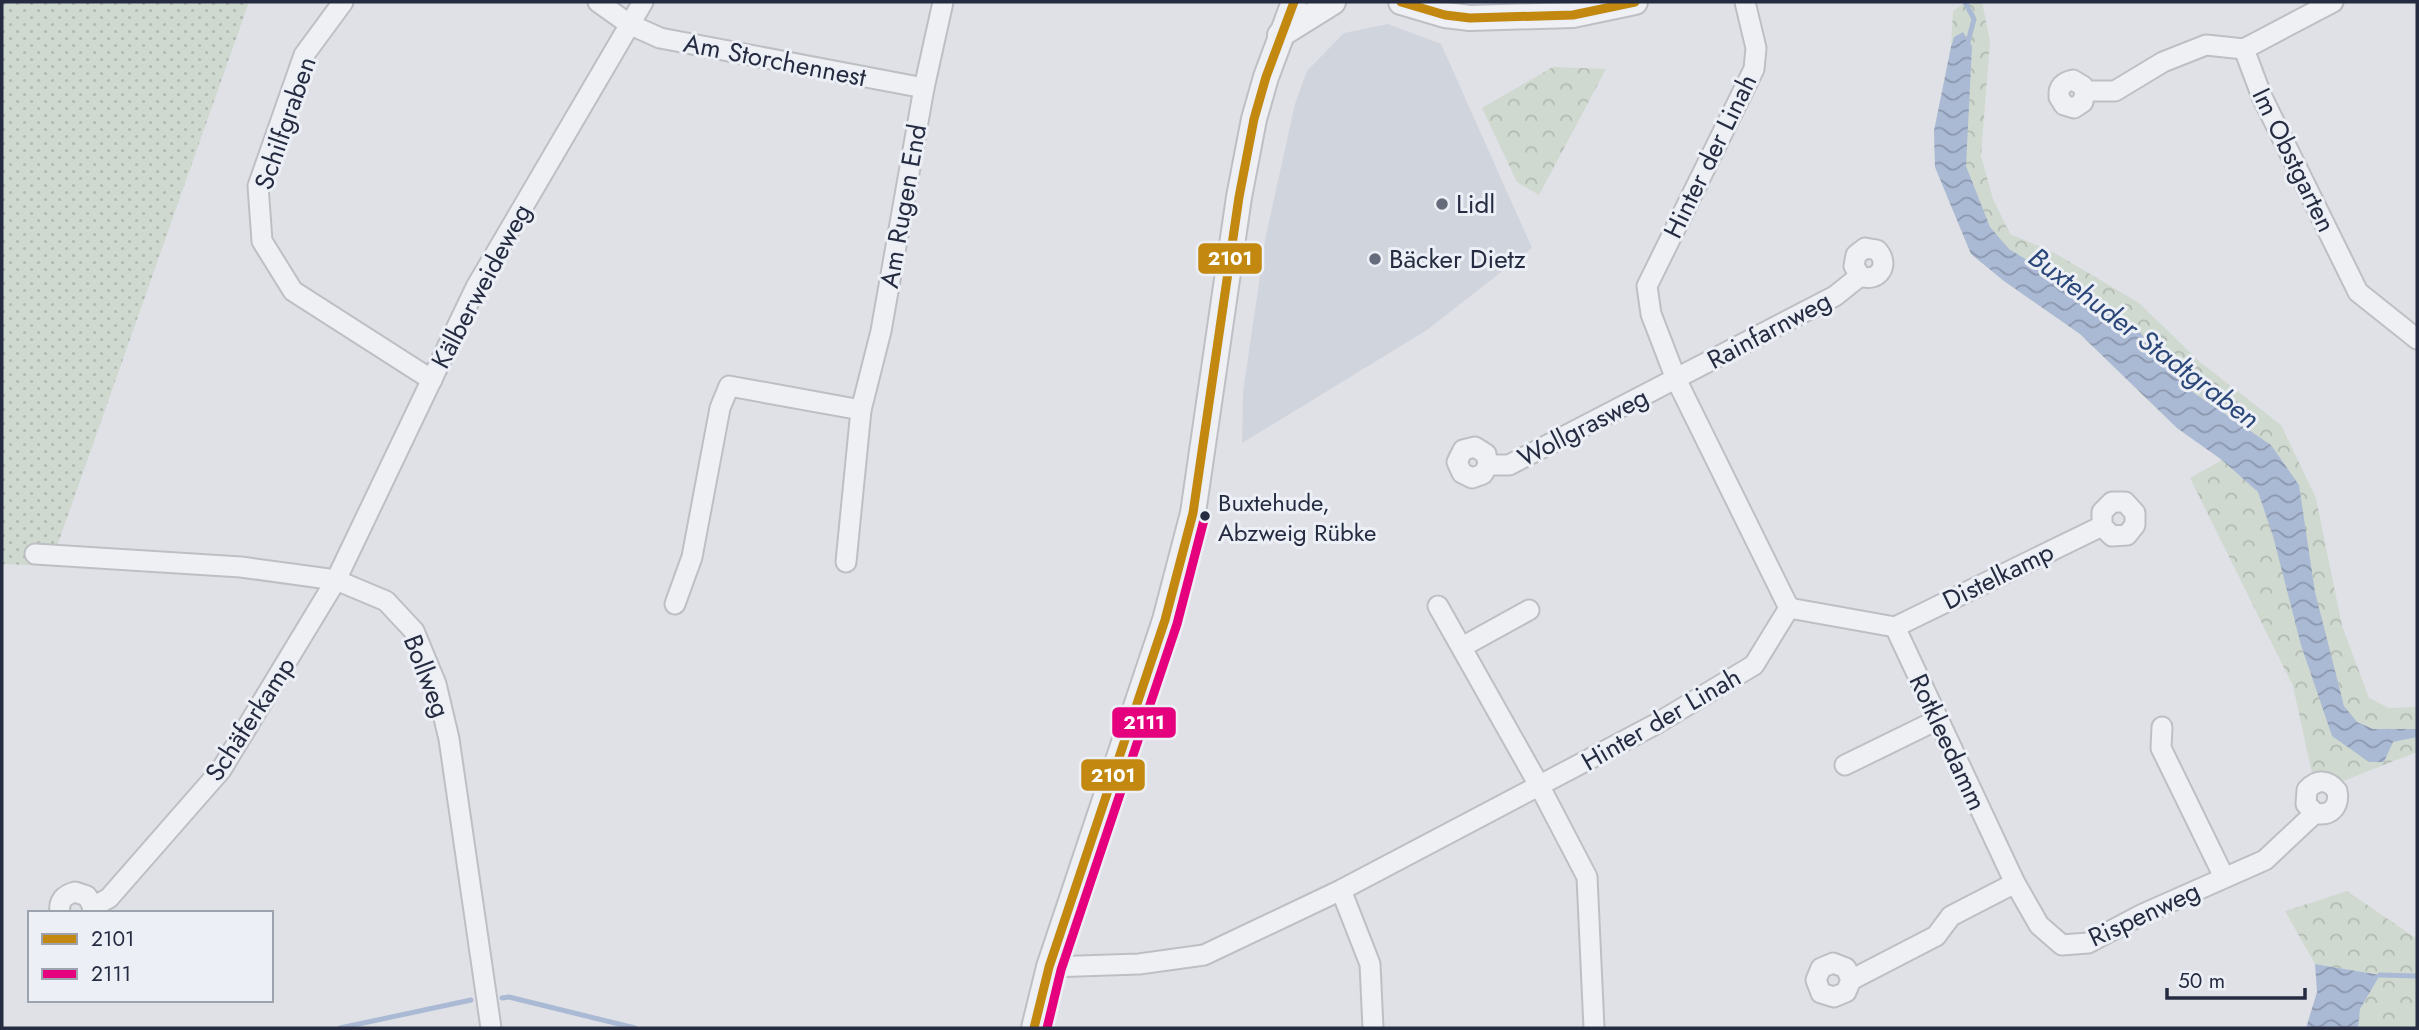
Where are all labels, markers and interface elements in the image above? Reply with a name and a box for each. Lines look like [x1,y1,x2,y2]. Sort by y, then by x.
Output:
street label: Am Storchennest [680,24,870,96]
street label: Schilfgraben [244,51,326,195]
street label: Hinter der Linah [1654,67,1766,245]
street label: Im Obstgarten [2243,82,2345,238]
street label: Am Rugen End [870,121,936,291]
place label: Lidl [1456,185,1495,223]
marker: Lidl [1434,196,1450,212]
street label: Kälberweideweg [422,197,540,375]
water label: Buxtehuder Stadtgraben [2020,237,2268,439]
place label: Bäcker Dietz [1389,240,1526,278]
line badge: 2101 [1197,242,1263,275]
text: 2101 [1208,245,1252,272]
marker: Bäcker Dietz [1367,251,1383,267]
street label: Rainfarnweg [1700,281,1838,379]
street label: Wollgrasweg [1511,378,1655,476]
place label: Buxtehude, Abzweig Rübke [1218,485,1376,550]
marker: Buxtehude, Abzweig Rübke [1198,509,1212,523]
street label: Distelkamp [1936,533,2060,619]
street label: Bollweg [394,629,460,723]
street label: Schäferkamp [195,649,305,789]
street label: Hinter der Linah [1574,658,1748,780]
street label: Rotkleedamm [1900,667,1996,817]
line badge: 2111 [1111,706,1177,739]
text: 2111 [1123,709,1165,736]
line badge: 2101 [1080,758,1146,792]
text: 2101 [1091,762,1135,789]
street label: Rispenweg [2082,872,2206,956]
legend [28,911,273,1002]
text: 2101 [91,924,134,954]
scale bar [2167,956,2305,1000]
text: 2111 [91,959,131,989]
text: 50 m [2178,966,2225,996]

